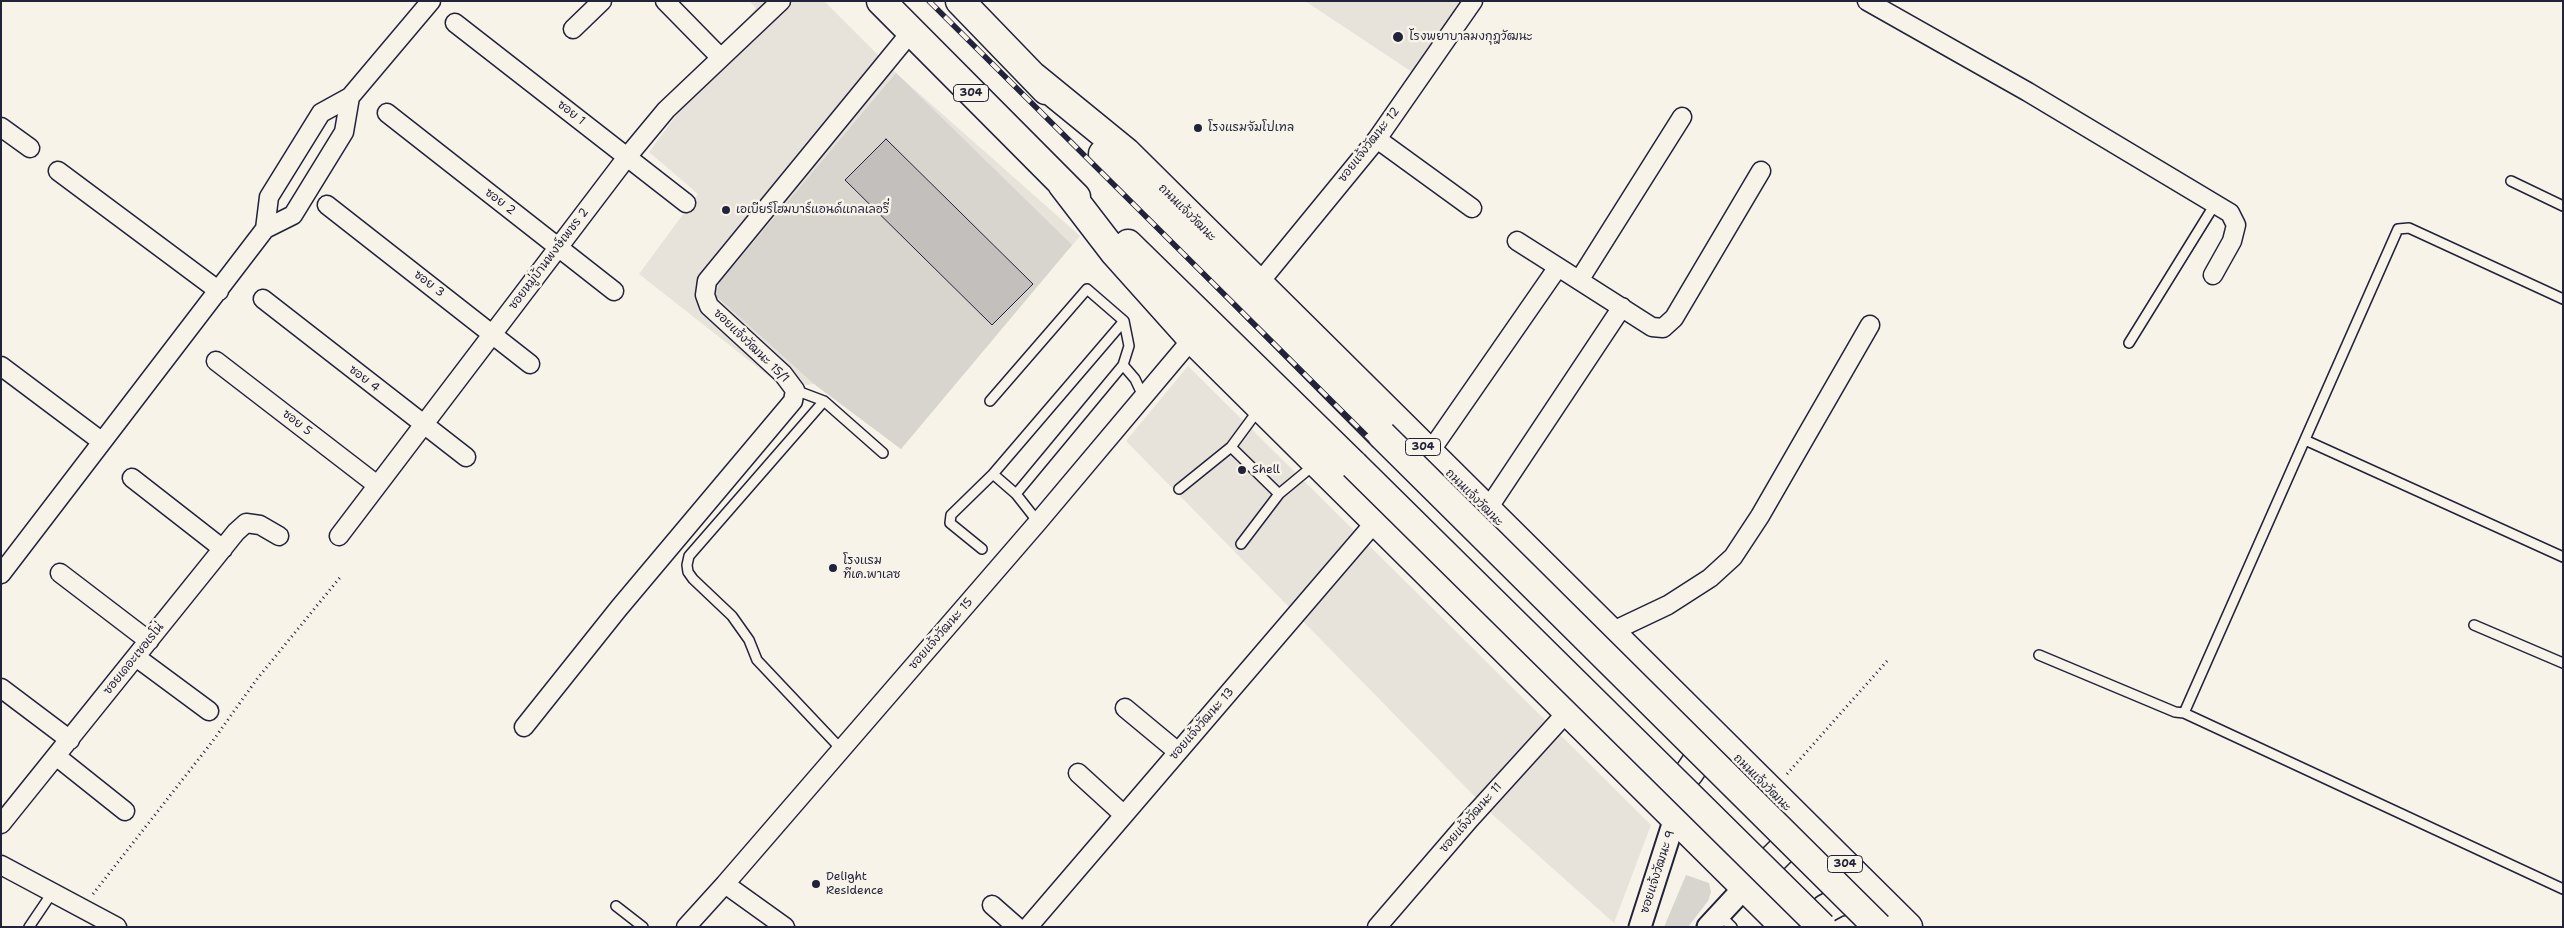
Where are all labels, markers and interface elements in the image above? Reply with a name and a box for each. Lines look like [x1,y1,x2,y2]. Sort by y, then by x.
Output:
marker: โรงพยาบาลมงกุฎวัฒนะ [1391,30,1405,44]
place label: โรงพยาบาลมงกุฎวัฒนะ [1409,30,1533,44]
road number: 304 [954,85,988,102]
street label: ซอย 1 [554,98,588,128]
street label: ซอยแจ้งวัฒนะ 12 [1335,105,1403,185]
place label: โรงแรมจัมโปเทล [1208,121,1294,135]
marker: โรงแรมจัมโปเทล [1192,122,1204,134]
street label: ถนนแจ้งวัฒนะ [1155,181,1219,245]
street label: ซอย 2 [482,186,518,218]
place label: เอเบียร์โฮมบาร์แอนด์แกลเลอรี่ [736,203,889,217]
marker: เอเบียร์โฮมบาร์แอนด์แกลเลอรี่ [720,204,732,216]
street label: ซอยหมู่บ้านพงษ์เพชร 2 [506,205,592,313]
street label: ซอย 3 [411,268,447,300]
street label: ซอยแจ้งวัฒนะ 15/1 [710,306,792,386]
street label: ซอย 4 [346,363,382,395]
street label: ซอย 5 [279,407,315,439]
road number: 304 [1406,438,1440,456]
place label: Shell [1252,463,1280,477]
marker: Shell [1236,464,1248,476]
street label: ถนนแจ้งวัฒนะ [1442,466,1506,530]
place label: โรงแรม ทีเค.พาเลซ [843,554,901,582]
marker: โรงแรม ทีเค.พาเลซ [827,562,839,574]
street label: ซอยแจ้งวัฒนะ 15 [906,595,976,673]
street label: ซอยเดอะเซอเรโน่ [101,620,167,698]
street label: ซอยแจ้งวัฒนะ 13 [1167,685,1237,763]
street label: ถนนแจ้งวัฒนะ [1730,751,1794,815]
street label: ซอยแจ้งวัฒนะ 11 [1437,780,1505,856]
street label: ซอยแจ้งวัฒนะ 9 [1638,828,1678,916]
road number: 304 [1828,856,1862,872]
place label: Delight Residence [826,870,884,898]
marker: Delight Residence [810,878,822,890]

